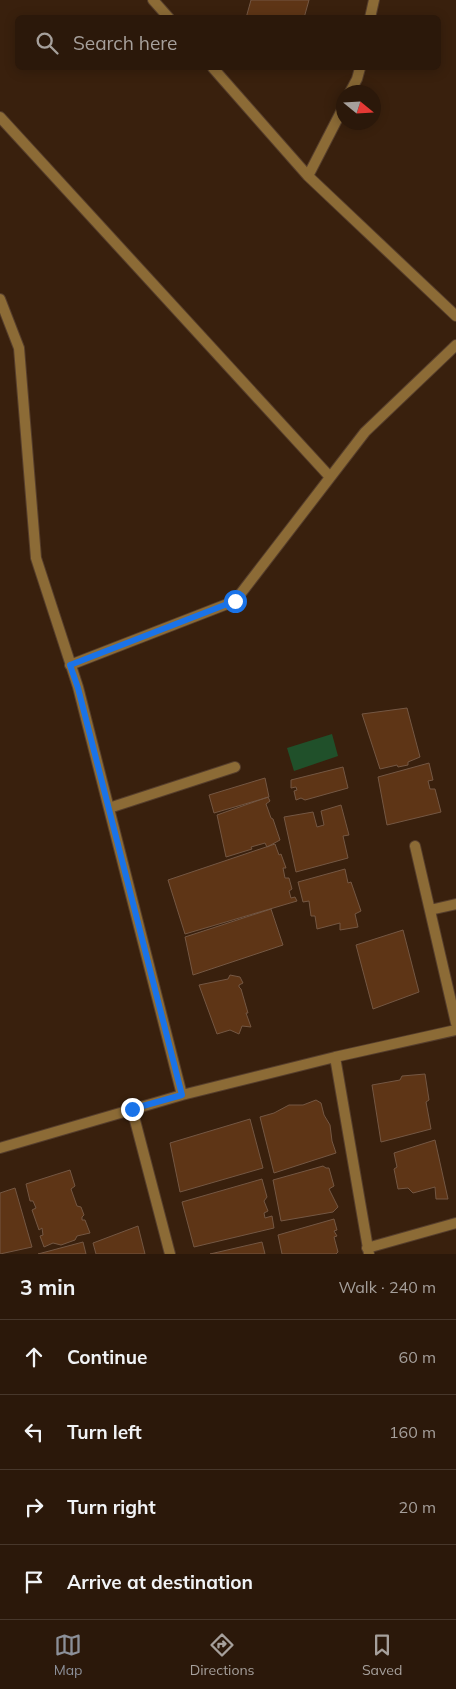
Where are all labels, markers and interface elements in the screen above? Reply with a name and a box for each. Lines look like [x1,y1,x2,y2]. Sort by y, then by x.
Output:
search box [15,15,441,70]
icon: search [33,29,61,57]
text: Search here [73,31,177,55]
north arrow [336,85,381,130]
route start [224,590,247,613]
route end [121,1098,144,1121]
text: 3 min [20,1274,75,1300]
text: Walk · 240 m [338,1277,436,1297]
icon: ahead [20,1343,48,1371]
text: Continue [67,1345,147,1369]
text: 60 m [399,1347,436,1367]
icon: left [20,1418,48,1446]
text: Turn left [67,1420,142,1444]
text: 160 m [389,1422,436,1442]
icon: right [20,1493,48,1521]
text: Turn right [67,1495,156,1519]
text: 20 m [399,1497,436,1517]
icon: arrive [20,1568,48,1596]
text: Arrive at destination [67,1570,253,1594]
tab: Map [54,1631,82,1679]
tab: Directions [190,1631,255,1679]
tab: Saved [362,1631,402,1679]

